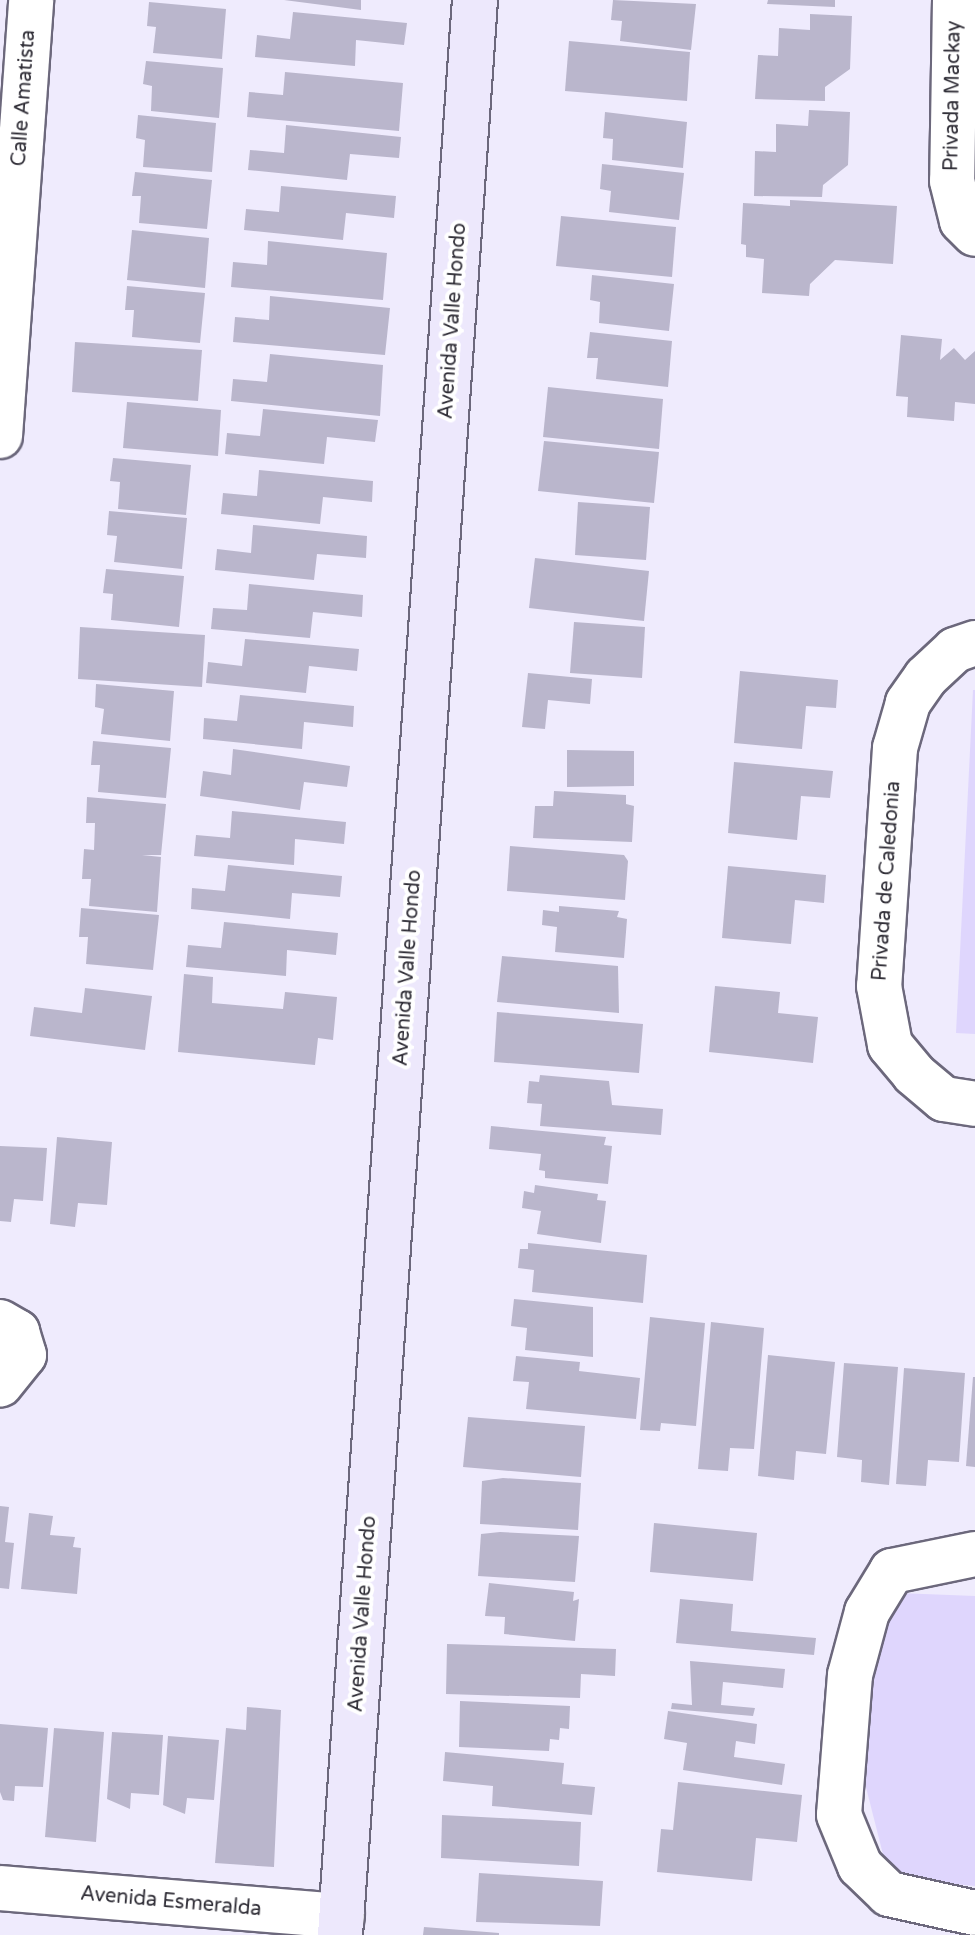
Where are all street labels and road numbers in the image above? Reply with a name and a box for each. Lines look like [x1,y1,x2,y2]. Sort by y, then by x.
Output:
street label: Privada Mackay [940,21,966,171]
street label: Calle Amatista [7,29,41,167]
street label: Avenida Valle Hondo [434,222,472,420]
street label: Privada de Caledonia [868,780,906,982]
street label: Avenida Valle Hondo [389,869,427,1067]
street label: Avenida Valle Hondo [344,1515,382,1713]
street label: Avenida Esmeralda [79,1882,263,1922]

